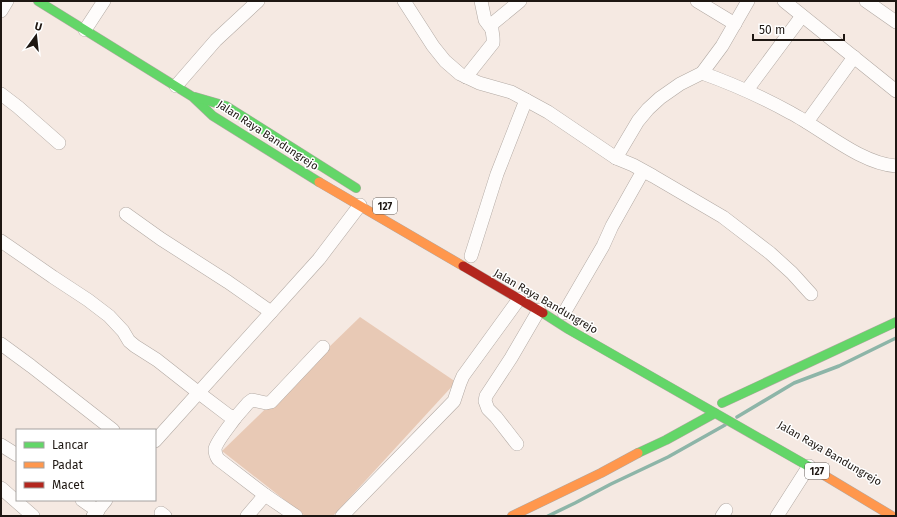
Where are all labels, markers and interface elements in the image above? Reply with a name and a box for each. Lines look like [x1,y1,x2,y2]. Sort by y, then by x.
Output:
north arrow [16,16,56,56]
scale bar [753,16,844,42]
text: U [33,20,44,34]
text: 50 m [759,23,785,37]
street label: Jalan Raya Bandungrejo [215,98,321,173]
road number: 127 [373,198,397,214]
street label: Jalan Raya Bandungrejo [491,266,600,337]
street label: Jalan Raya Bandungrejo [775,418,884,489]
legend [16,429,156,501]
text: Lancar [52,438,89,452]
text: Padat [52,458,84,472]
road number: 127 [805,463,829,479]
text: Macet [52,478,85,492]

